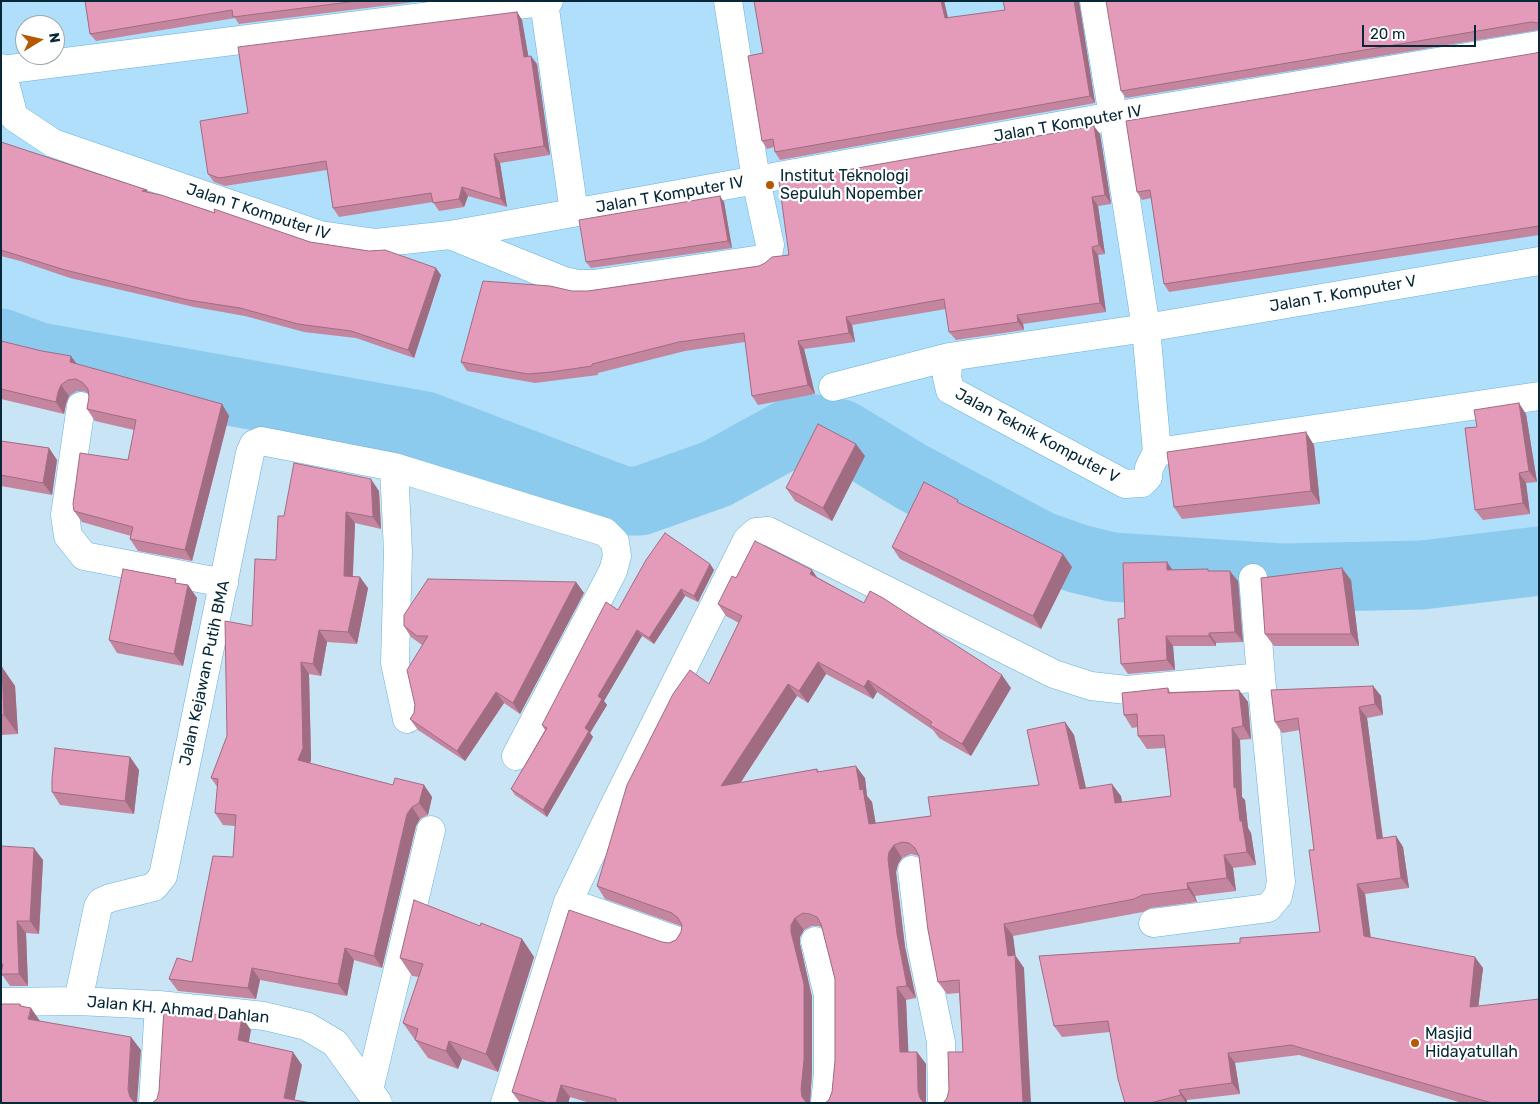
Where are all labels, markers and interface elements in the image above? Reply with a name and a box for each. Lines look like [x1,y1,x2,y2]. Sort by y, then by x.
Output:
north arrow [15,15,65,65]
scale bar [1365,15,1479,47]
text: 20 m [1370,25,1405,43]
text: N [45,31,64,44]
street label: Jalan T Komputer IV [992,102,1144,146]
place label: Institut Teknologi Sepuluh Nopember [780,166,923,204]
street label: Jalan T Komputer IV [594,173,746,217]
marker: Institut Teknologi Sepuluh Nopember [764,179,776,191]
street label: Jalan T Komputer IV [184,180,332,244]
street label: Jalan T. Komputer V [1268,272,1418,316]
street label: Jalan Teknik Komputer V [952,384,1122,488]
street label: Jalan Kejawan Putih BMA [176,579,234,767]
street label: Jalan KH. Ahmad Dahlan [86,992,270,1028]
place label: Masjid Hidayatullah [1425,1024,1518,1062]
marker: Masjid Hidayatullah [1409,1037,1421,1049]

